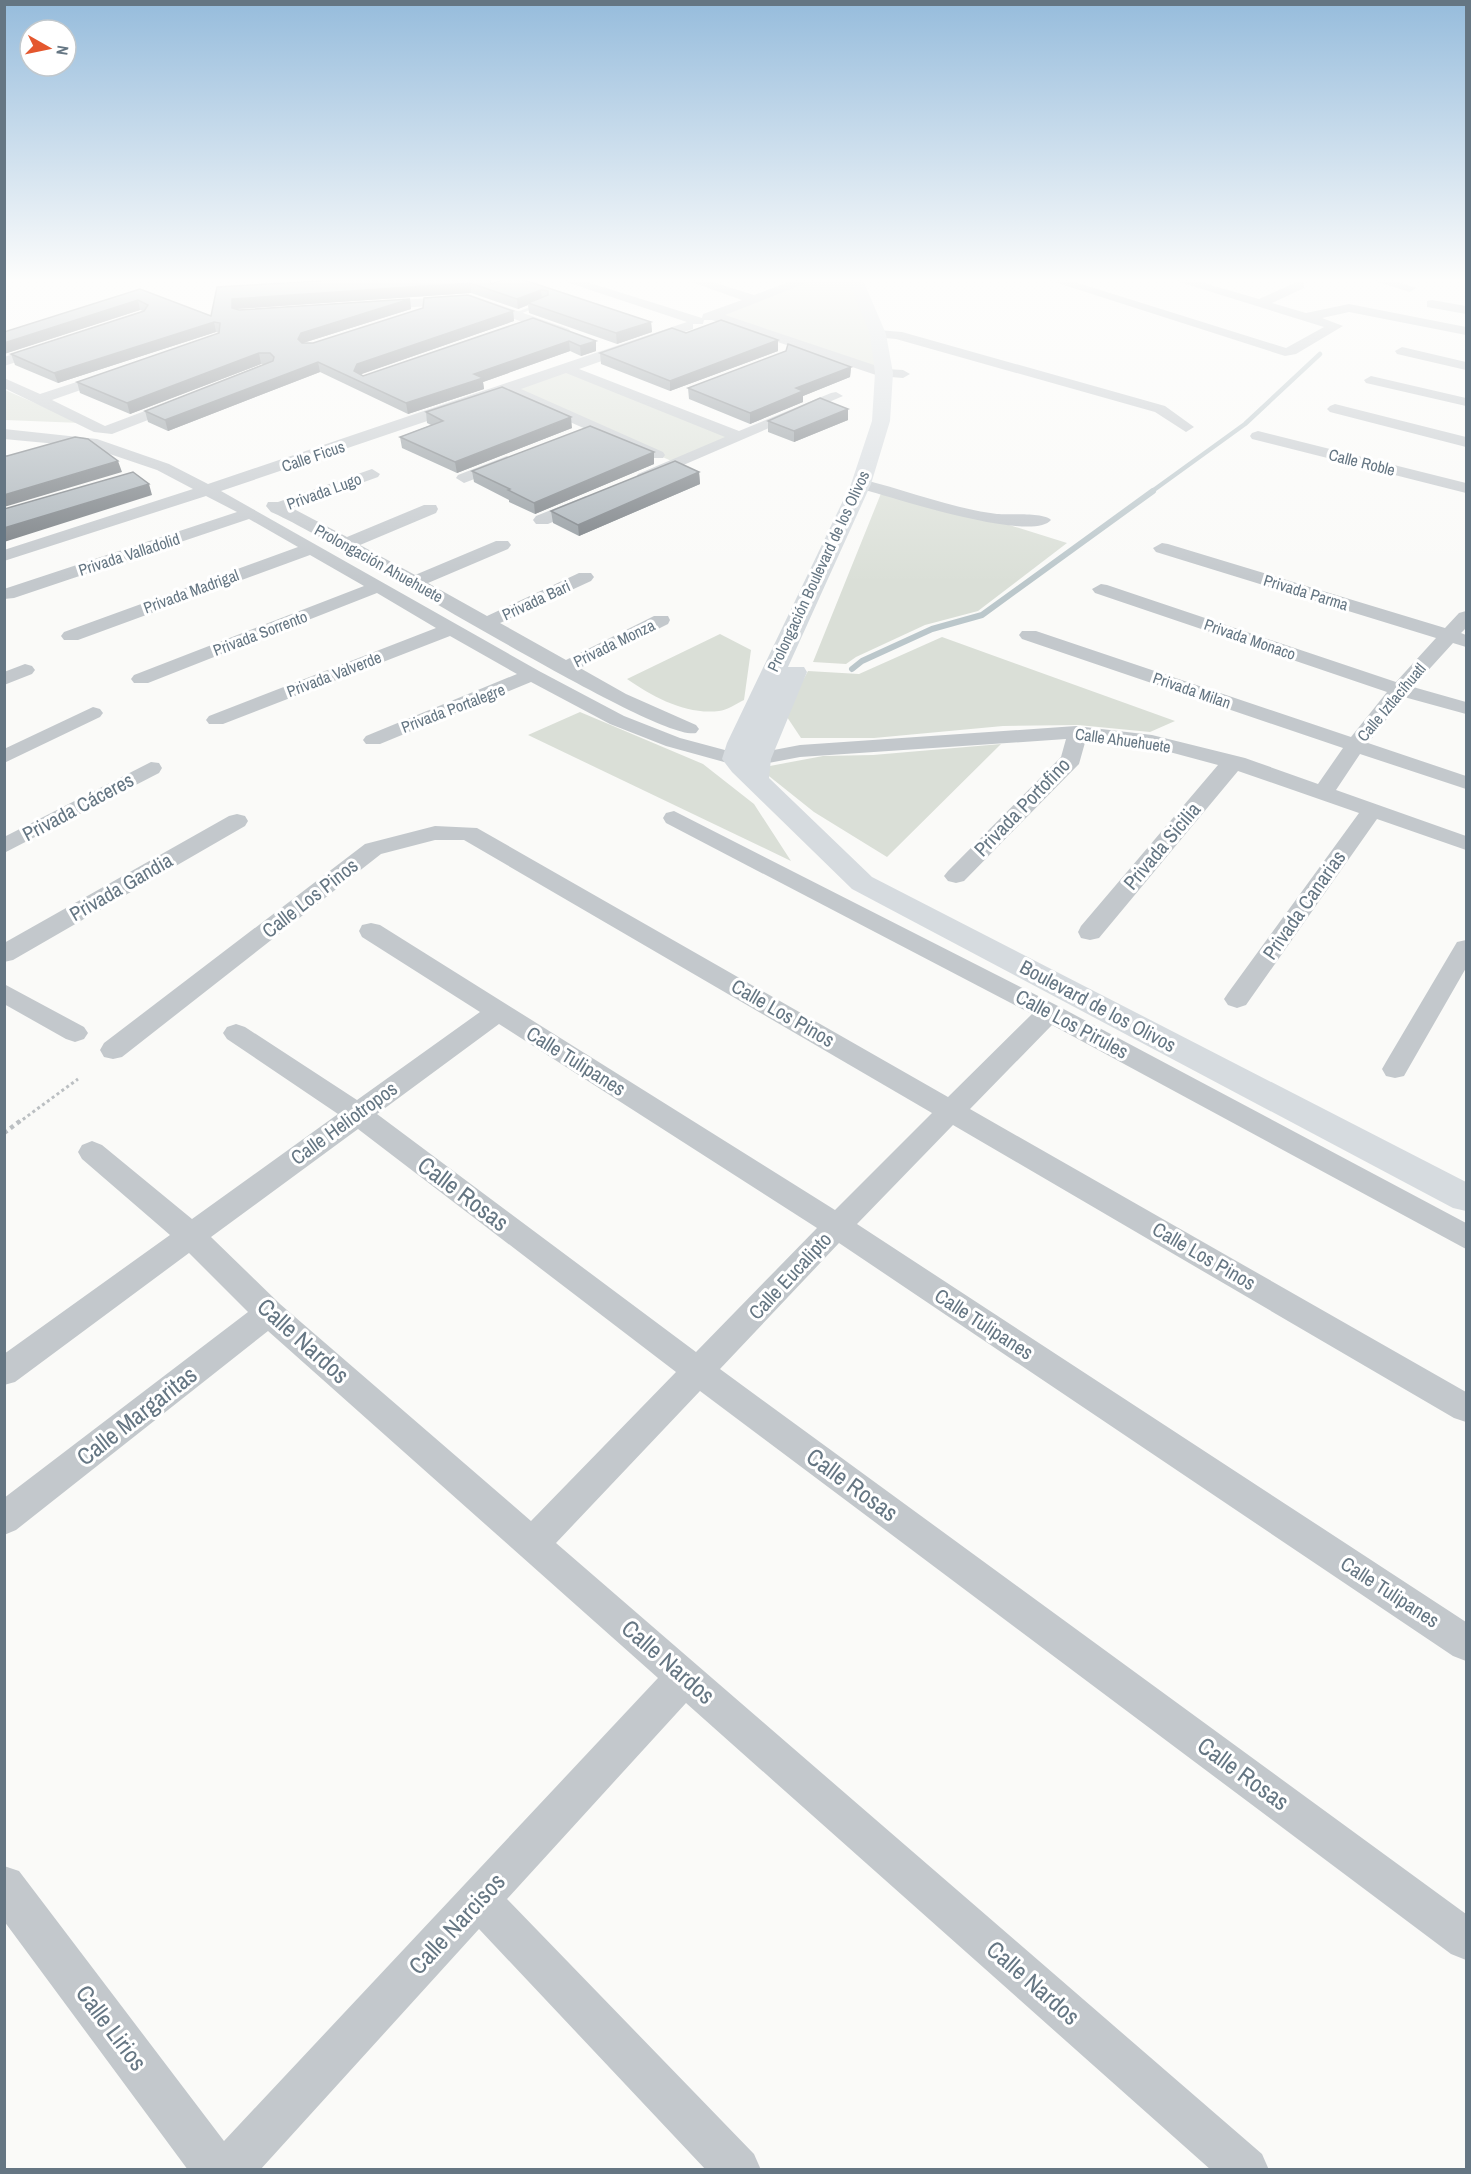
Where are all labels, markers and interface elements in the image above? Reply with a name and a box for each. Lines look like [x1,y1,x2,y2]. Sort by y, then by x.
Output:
north arrow [18,18,78,78]
text: N [51,44,74,57]
street label: Calle Ficus [278,435,348,477]
street label: Calle Roble [1326,443,1398,481]
street label: Privada Lugo [284,467,364,515]
street label: Prolongación Boulevard de los Olivos [762,467,874,675]
street label: Prolongación Ahuehuete [311,519,447,607]
street label: Privada Valladolid [75,527,183,581]
street label: Privada Madrigal [140,564,242,618]
street label: Privada Parma [1261,569,1352,616]
street label: Privada Bari [498,575,574,625]
street label: Privada Sorrento [210,605,310,661]
street label: Privada Monza [570,613,659,672]
street label: Privada Monaco [1201,613,1299,665]
street label: Privada Valverde [284,646,384,702]
street label: Calle Iztlacíhuatl [1352,658,1430,746]
street label: Privada Milan [1150,666,1234,714]
street label: Privada Portalegre [398,678,508,738]
street label: Calle Ahuehuete [1074,722,1172,758]
street label: Privada Portofino [968,751,1076,862]
street label: Privada Cáceres [18,766,138,847]
street label: Privada Sicilia [1117,796,1206,895]
street label: Privada Canarias [1256,845,1351,965]
street label: Privada Gandia [64,846,177,927]
street label: Calle Los Pinos [256,852,363,944]
street label: Boulevard de los Olivos [1015,953,1181,1058]
street label: Calle Los Pinos [727,972,840,1053]
street label: Calle Los Pirules [1011,983,1133,1065]
street label: Calle Tulipanes [522,1019,631,1102]
street label: Calle Heliotropos [285,1075,403,1170]
street label: Calle Rosas [412,1148,516,1238]
street label: Calle Los Pinos [1148,1215,1261,1296]
street label: Calle Eucalipto [742,1226,837,1325]
street label: Calle Tulipanes [930,1282,1039,1365]
street label: Calle Nardos [251,1290,357,1390]
street label: Calle Margaritas [70,1358,203,1472]
street label: Calle Rosas [800,1440,905,1528]
street label: Calle Tulipanes [1336,1550,1445,1633]
street label: Calle Nardos [615,1612,722,1711]
street label: Calle Rosas [1191,1729,1296,1817]
street label: Calle Narcisos [401,1866,512,1981]
street label: Calle Nardos [980,1933,1087,2032]
street label: Calle Lirios [69,1978,155,2077]

